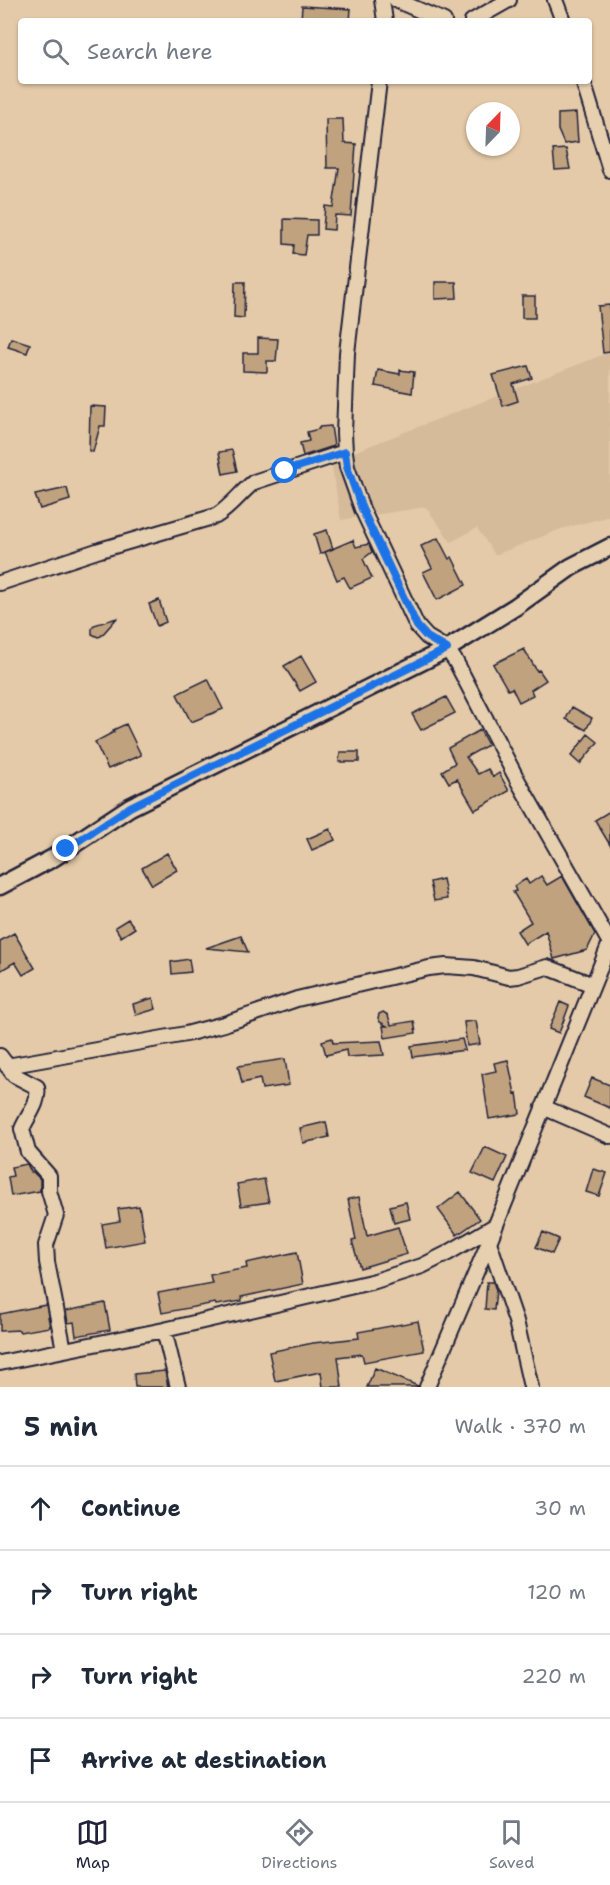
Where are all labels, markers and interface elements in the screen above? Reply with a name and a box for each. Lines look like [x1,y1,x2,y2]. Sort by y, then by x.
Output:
search box [18,18,592,84]
icon: search [39,35,72,68]
text: Search here [87,37,213,66]
north arrow [466,102,520,156]
route start [271,457,297,483]
route end [52,835,78,861]
text: 5 min [24,1409,98,1444]
text: Walk · 370 m [455,1413,586,1439]
icon: ahead [24,1492,57,1525]
text: Continue [81,1494,181,1523]
text: 30 m [534,1495,586,1521]
icon: right [24,1576,57,1609]
text: Turn right [81,1578,198,1607]
text: 120 m [527,1579,586,1605]
icon: right [24,1660,57,1693]
text: Turn right [81,1662,198,1691]
text: 220 m [522,1663,586,1689]
icon: arrive [24,1744,57,1777]
text: Arrive at destination [81,1746,327,1775]
tab: Map [76,1816,110,1873]
tab: Directions [261,1816,338,1873]
tab: Saved [489,1816,534,1873]

